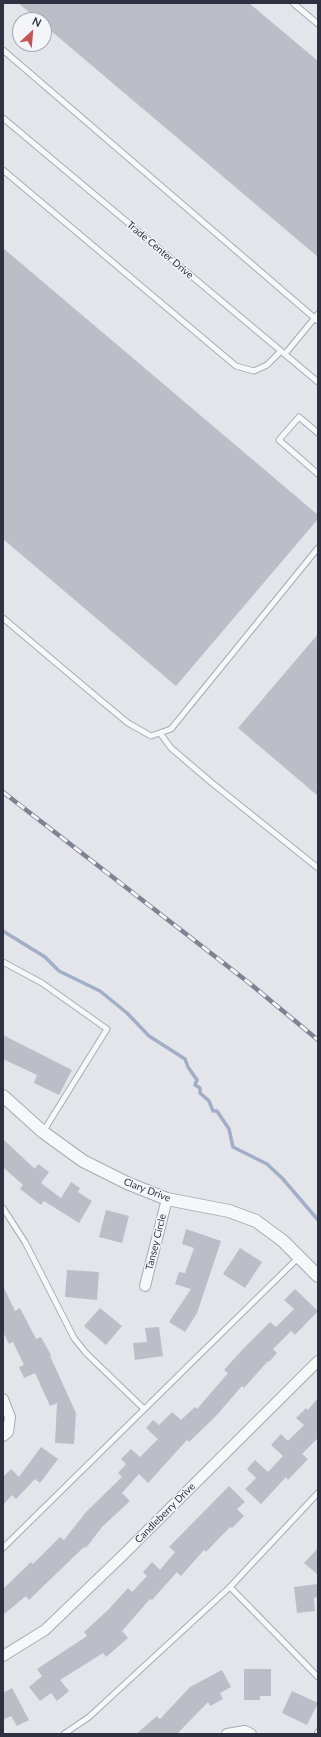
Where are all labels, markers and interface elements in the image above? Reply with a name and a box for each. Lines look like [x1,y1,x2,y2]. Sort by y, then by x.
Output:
north arrow [12,12,52,52]
text: N [30,14,44,29]
street label: Trade Center Drive [124,219,196,281]
street label: Clary Drive [122,1176,172,1204]
street label: Tansey Circle [143,1213,169,1271]
street label: Candleberry Drive [132,1480,198,1546]

